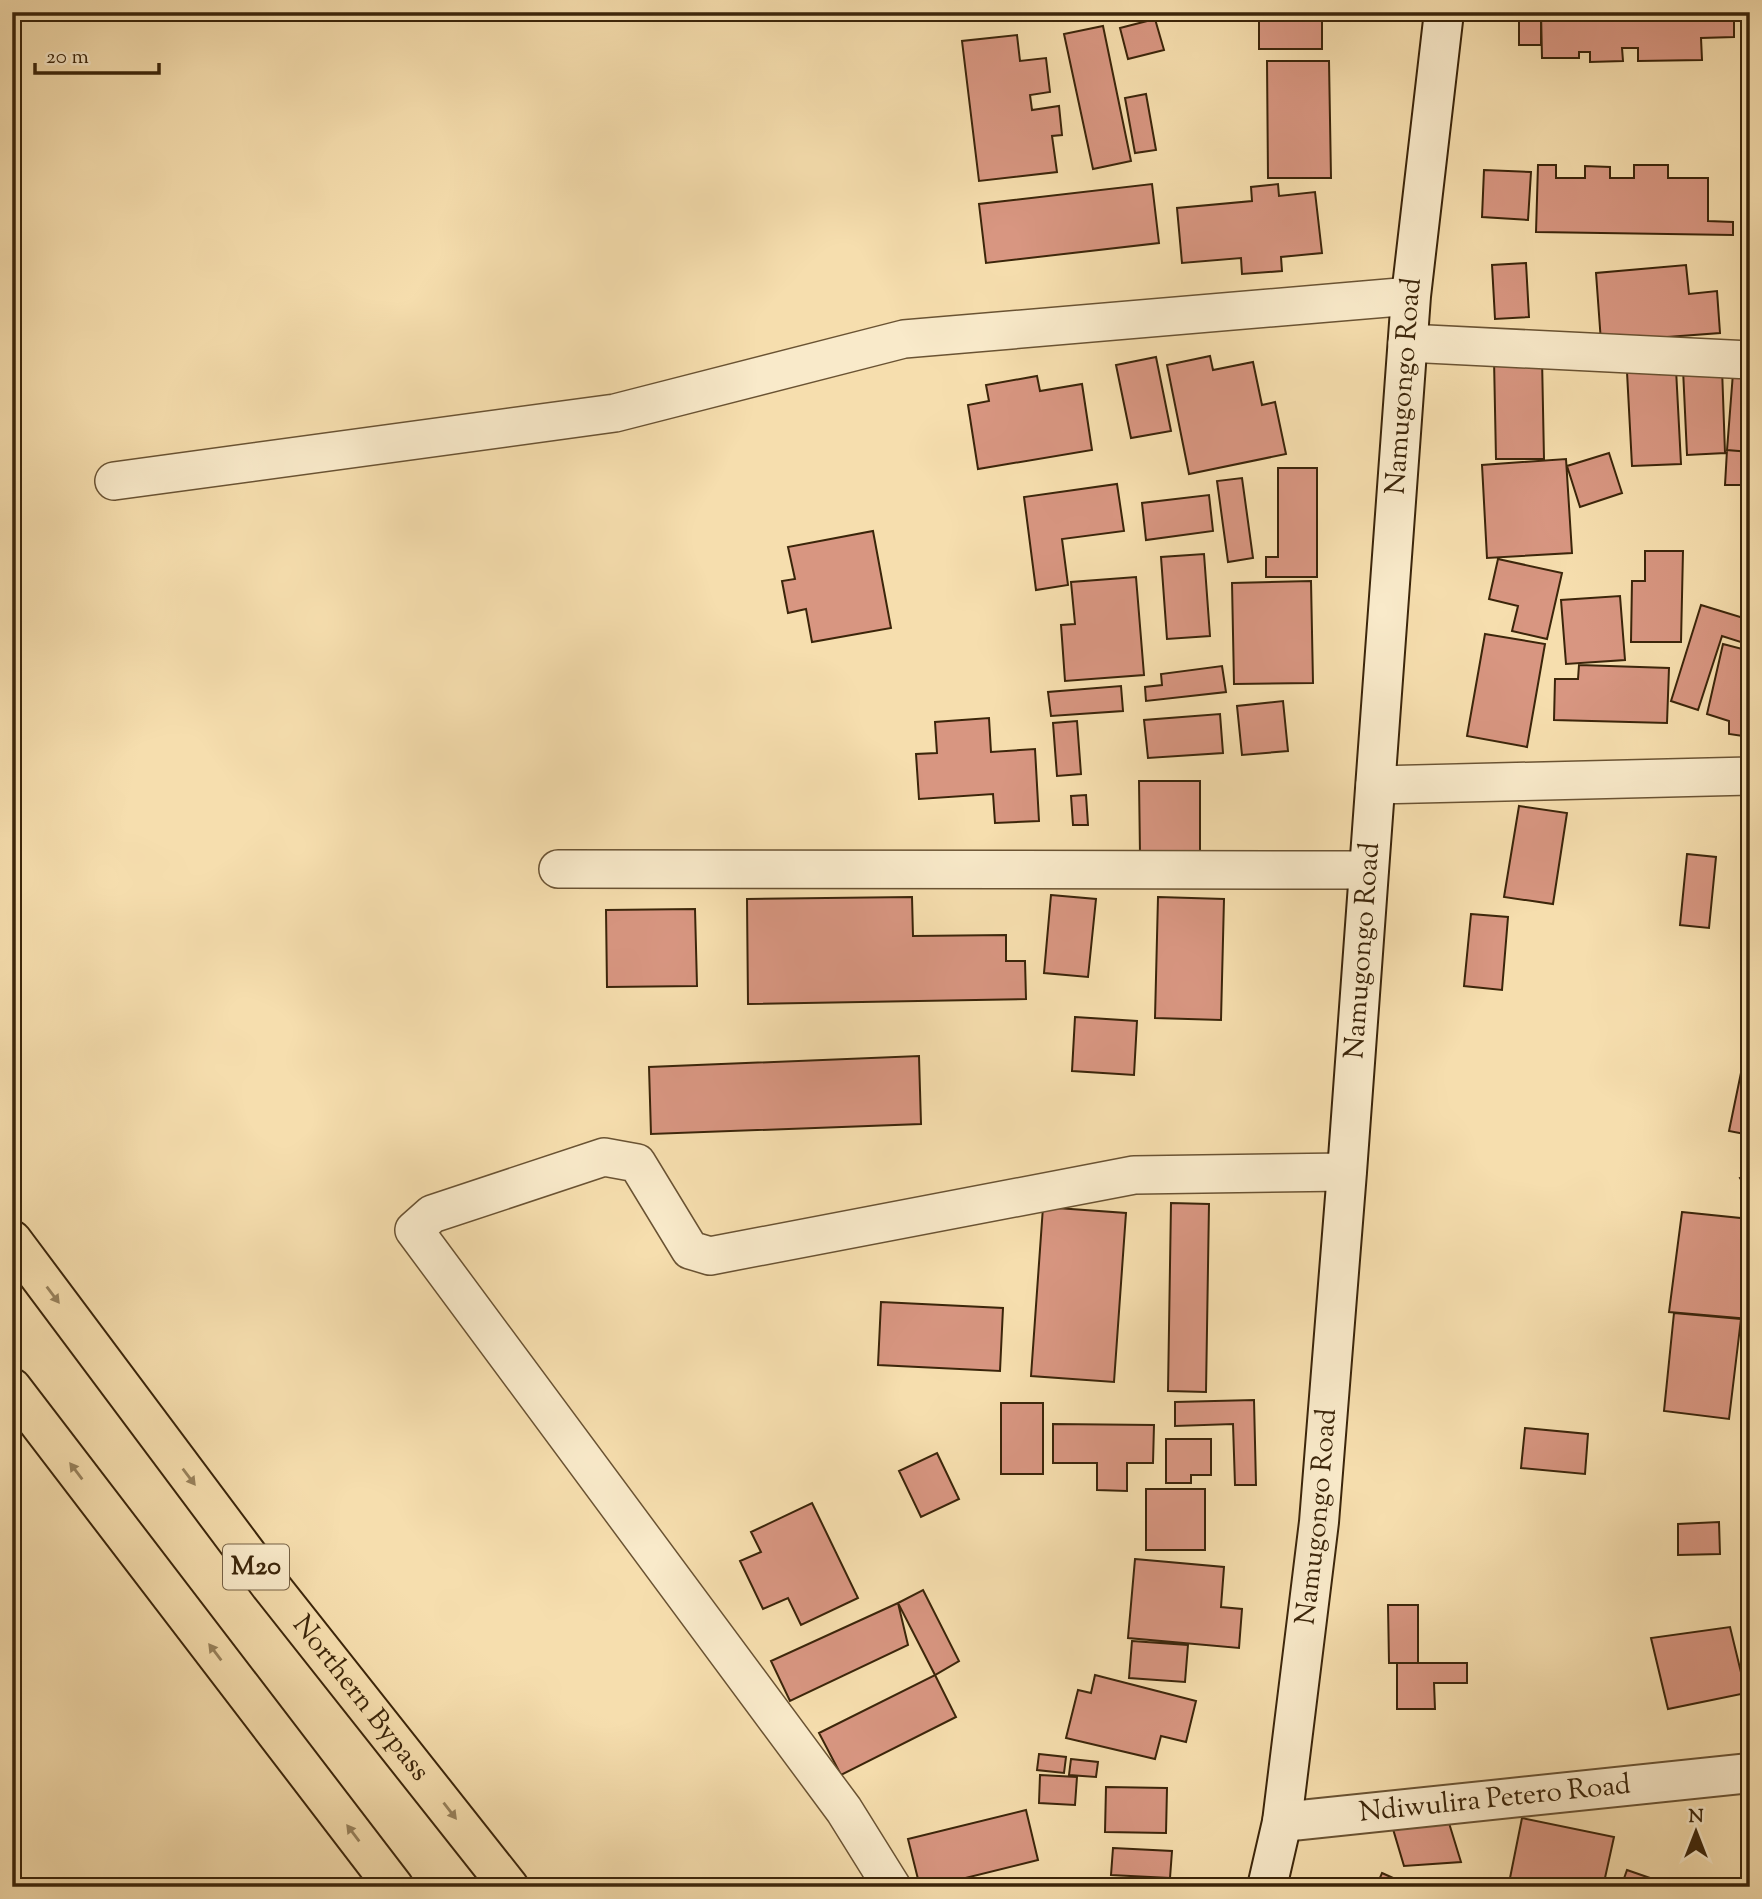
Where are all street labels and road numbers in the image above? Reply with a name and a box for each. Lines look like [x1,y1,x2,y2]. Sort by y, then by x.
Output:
street label: Namugongo Road [1377,276,1433,496]
street label: Namugongo Road [1335,841,1391,1060]
street label: Namugongo Road [1286,1407,1348,1627]
road number: M20 [223,1544,289,1590]
street label: Northern Bypass [282,1607,438,1790]
street label: Ndiwulira Petero Road [1357,1766,1633,1834]

